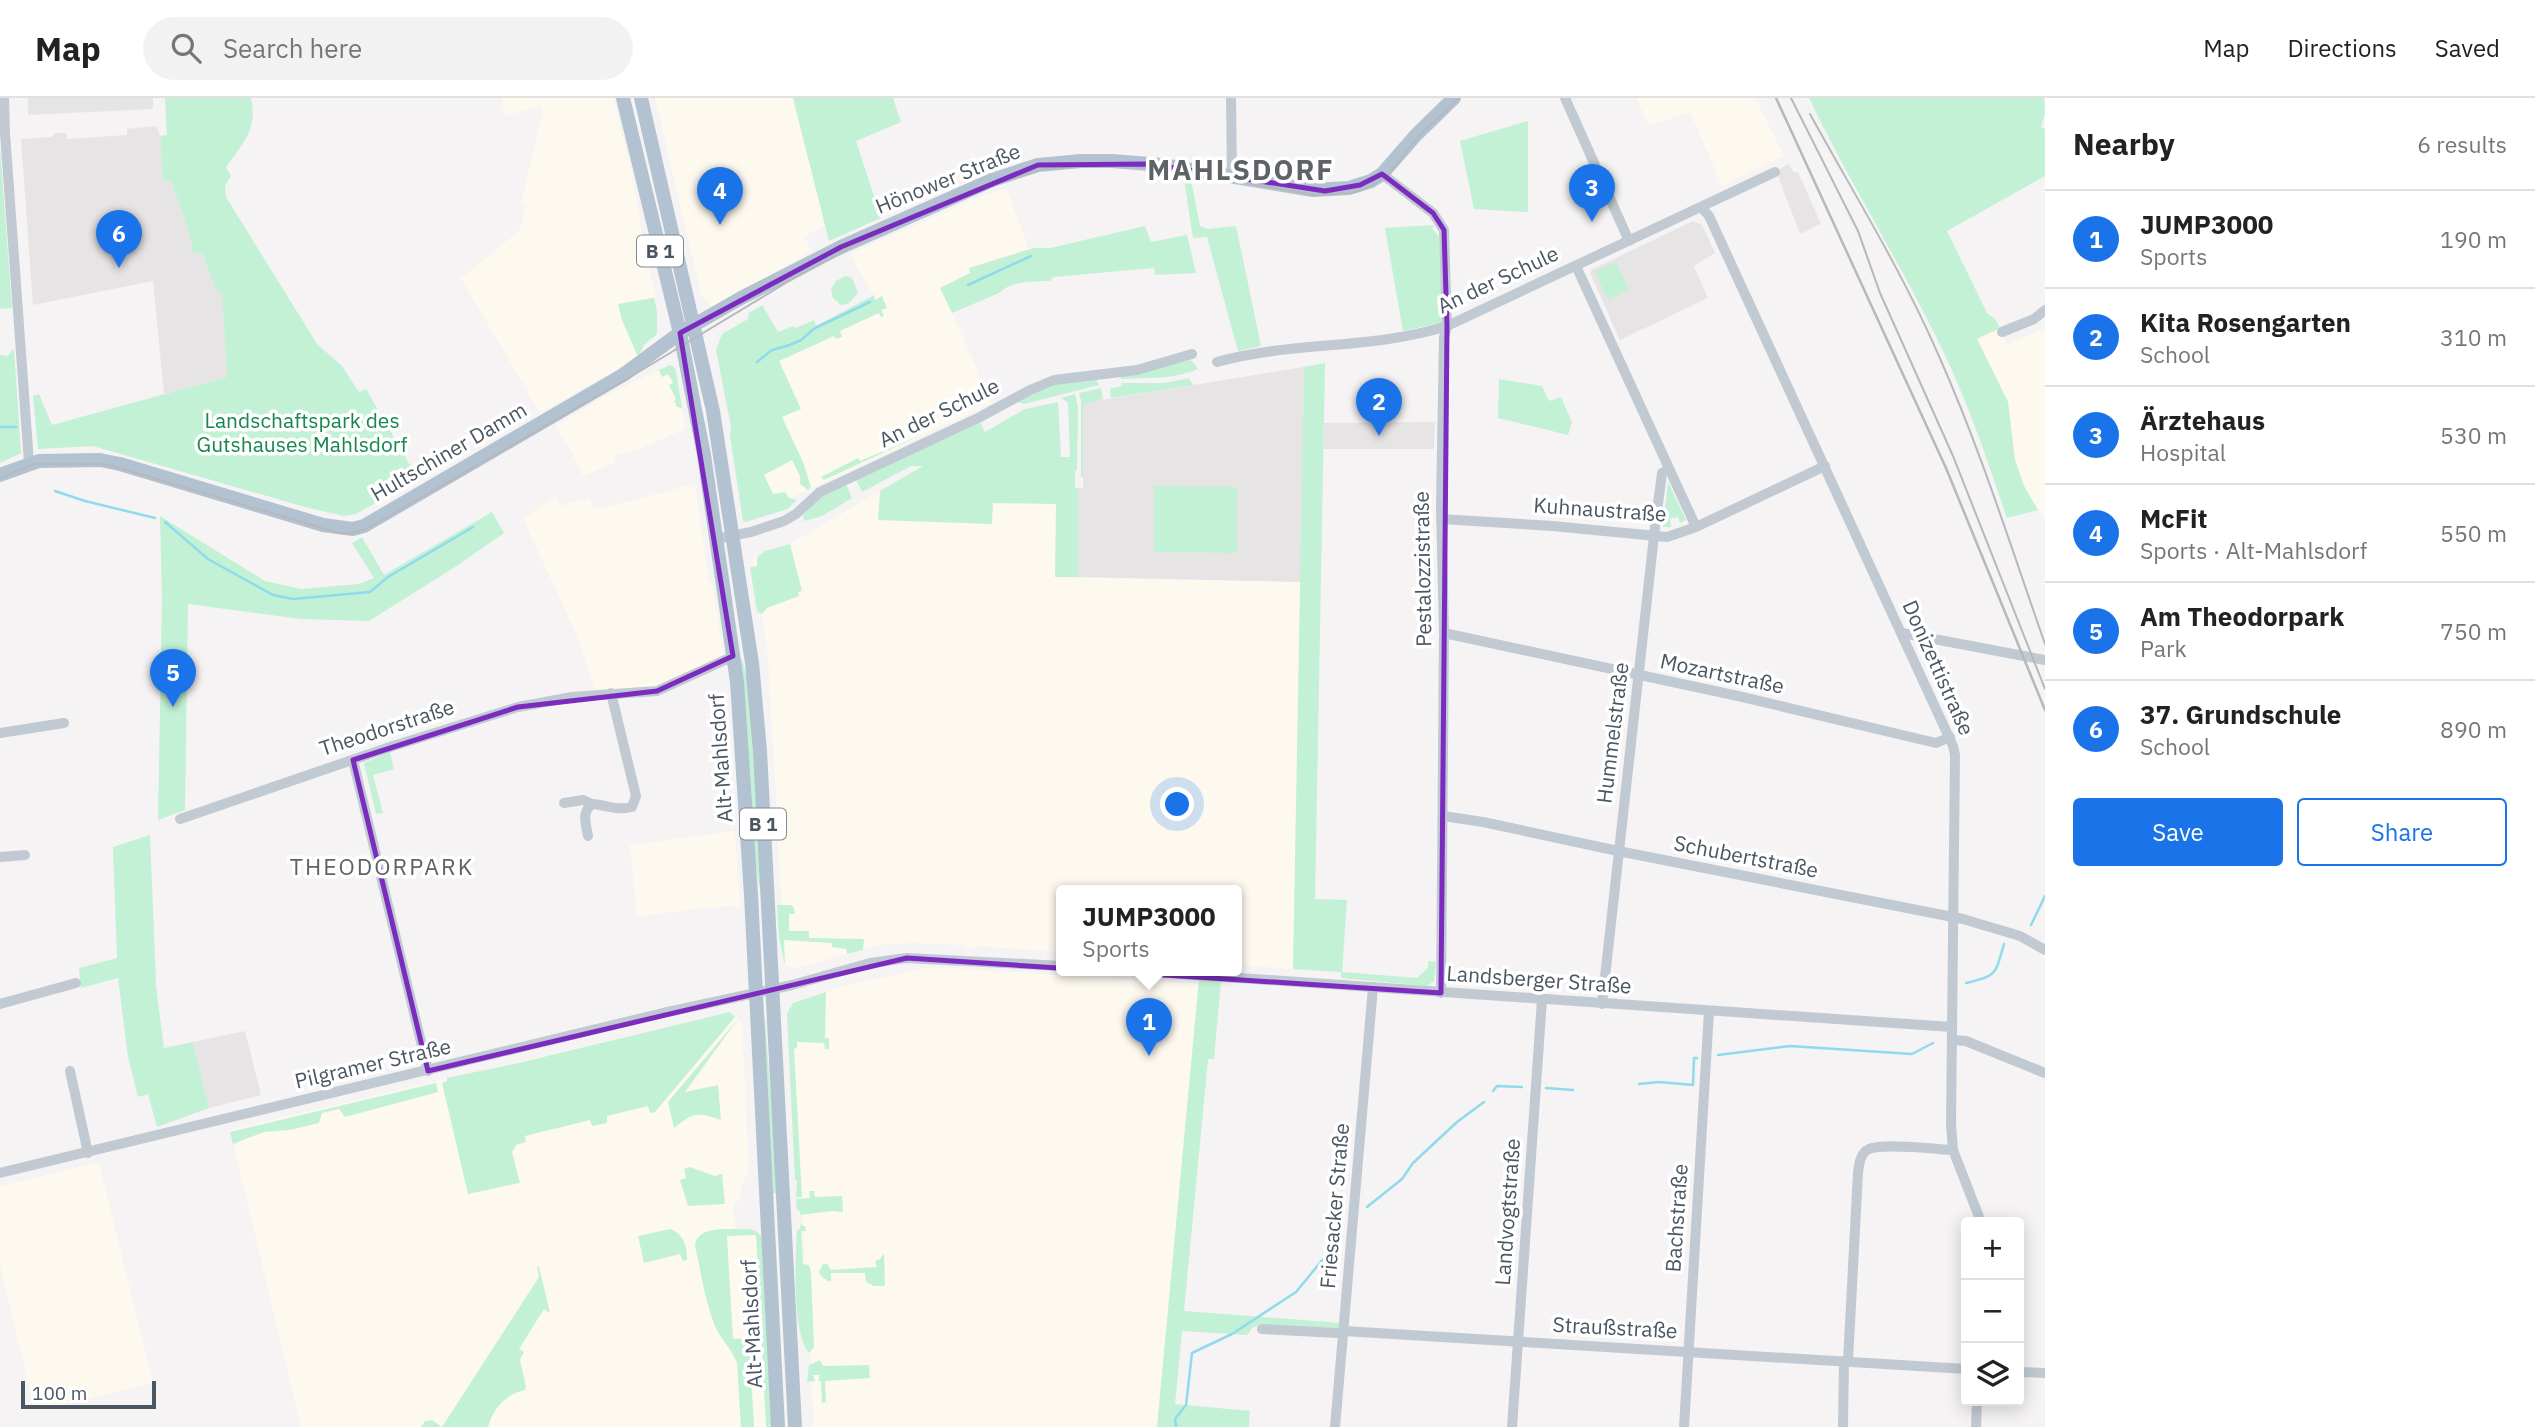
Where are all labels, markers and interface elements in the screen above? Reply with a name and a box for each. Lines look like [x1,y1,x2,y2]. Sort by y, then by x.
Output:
search box [143,17,633,80]
text: Map [35,27,101,70]
icon: search [167,29,205,67]
text: Search here [223,31,362,65]
text: Map [2203,32,2249,64]
text: Directions [2287,32,2397,64]
text: Saved [2435,32,2500,64]
text: Nearby [2073,124,2175,163]
text: 6 results [2417,129,2507,159]
street label: Hönower Straße [871,136,1024,220]
district label: MAHLSDORF [1147,151,1335,188]
pin: 3 [1569,164,1615,222]
pin: 4 [697,167,743,225]
text: JUMP3000 [2140,207,2273,241]
pin: 6 [96,210,142,268]
text: 1 [2089,224,2103,254]
text: 190 m [2440,224,2507,254]
road number: B 1 [637,236,683,266]
street label: An der Schule [1432,239,1563,319]
text: Sports [2140,241,2207,271]
text: Kita Rosengarten [2140,305,2351,339]
text: 2 [2089,322,2103,352]
text: 310 m [2440,322,2507,352]
text: School [2140,339,2210,369]
street label: An der Schule [874,371,1003,453]
pin: 2 [1356,378,1402,436]
street label: Hultschiner Damm [365,395,532,507]
text: Ärztehaus [2140,403,2265,437]
park label: Landschaftspark des Gutshauses Mahlsdorf [197,406,408,458]
text: 3 [2089,420,2103,450]
text: 530 m [2440,420,2507,450]
text: Hospital [2140,437,2226,467]
street label: Kuhnaustraße [1533,490,1668,528]
street label: Pestalozzistraße [1407,491,1437,647]
text: McFit [2140,501,2207,535]
text: 4 [2089,518,2103,548]
text: 550 m [2440,518,2507,548]
text: Sports · Alt-Mahlsdorf [2140,535,2367,565]
street label: Donizettistraße [1897,596,1981,740]
text: Am Theodorpark [2140,599,2344,633]
text: 5 [2089,616,2103,646]
text: 750 m [2440,616,2507,646]
text: Park [2140,633,2187,663]
street label: Mozartstraße [1658,646,1787,700]
pin: 5 [150,649,196,707]
street label: Hummelstraße [1589,661,1635,805]
street label: Theodorstraße [316,692,458,762]
street label: Alt-Mahlsdorf [702,693,738,823]
text: 37. Grundschule [2140,697,2341,731]
text: 6 [2089,714,2103,744]
text: 890 m [2440,714,2507,744]
text: School [2140,731,2210,761]
your location [1160,787,1194,821]
button: Save [2073,798,2283,866]
button: Share [2297,798,2507,866]
road number: B 1 [740,808,786,839]
street label: Schubertstraße [1671,828,1821,884]
district label: THEODORPARK [290,851,474,881]
popup [1056,885,1242,976]
text: JUMP3000 [1082,899,1216,933]
text: Sports [1082,933,1150,963]
street label: Landsberger Straße [1446,959,1633,999]
pin: 1 [1126,998,1172,1056]
street label: Pilgramer Straße [292,1031,454,1095]
street label: Friesacker Straße [1313,1122,1355,1290]
street label: Landvogtstraße [1488,1137,1526,1286]
street label: Bachstraße [1658,1163,1694,1273]
map controls [1961,1217,2024,1406]
button: + [1961,1217,2024,1280]
street label: Alt-Mahlsdorf [734,1259,768,1389]
button: − [1961,1280,2024,1343]
street label: Straußstraße [1552,1310,1678,1344]
button: layers [1961,1343,2024,1406]
scale bar [21,1378,156,1410]
text: 100 m [32,1381,87,1405]

